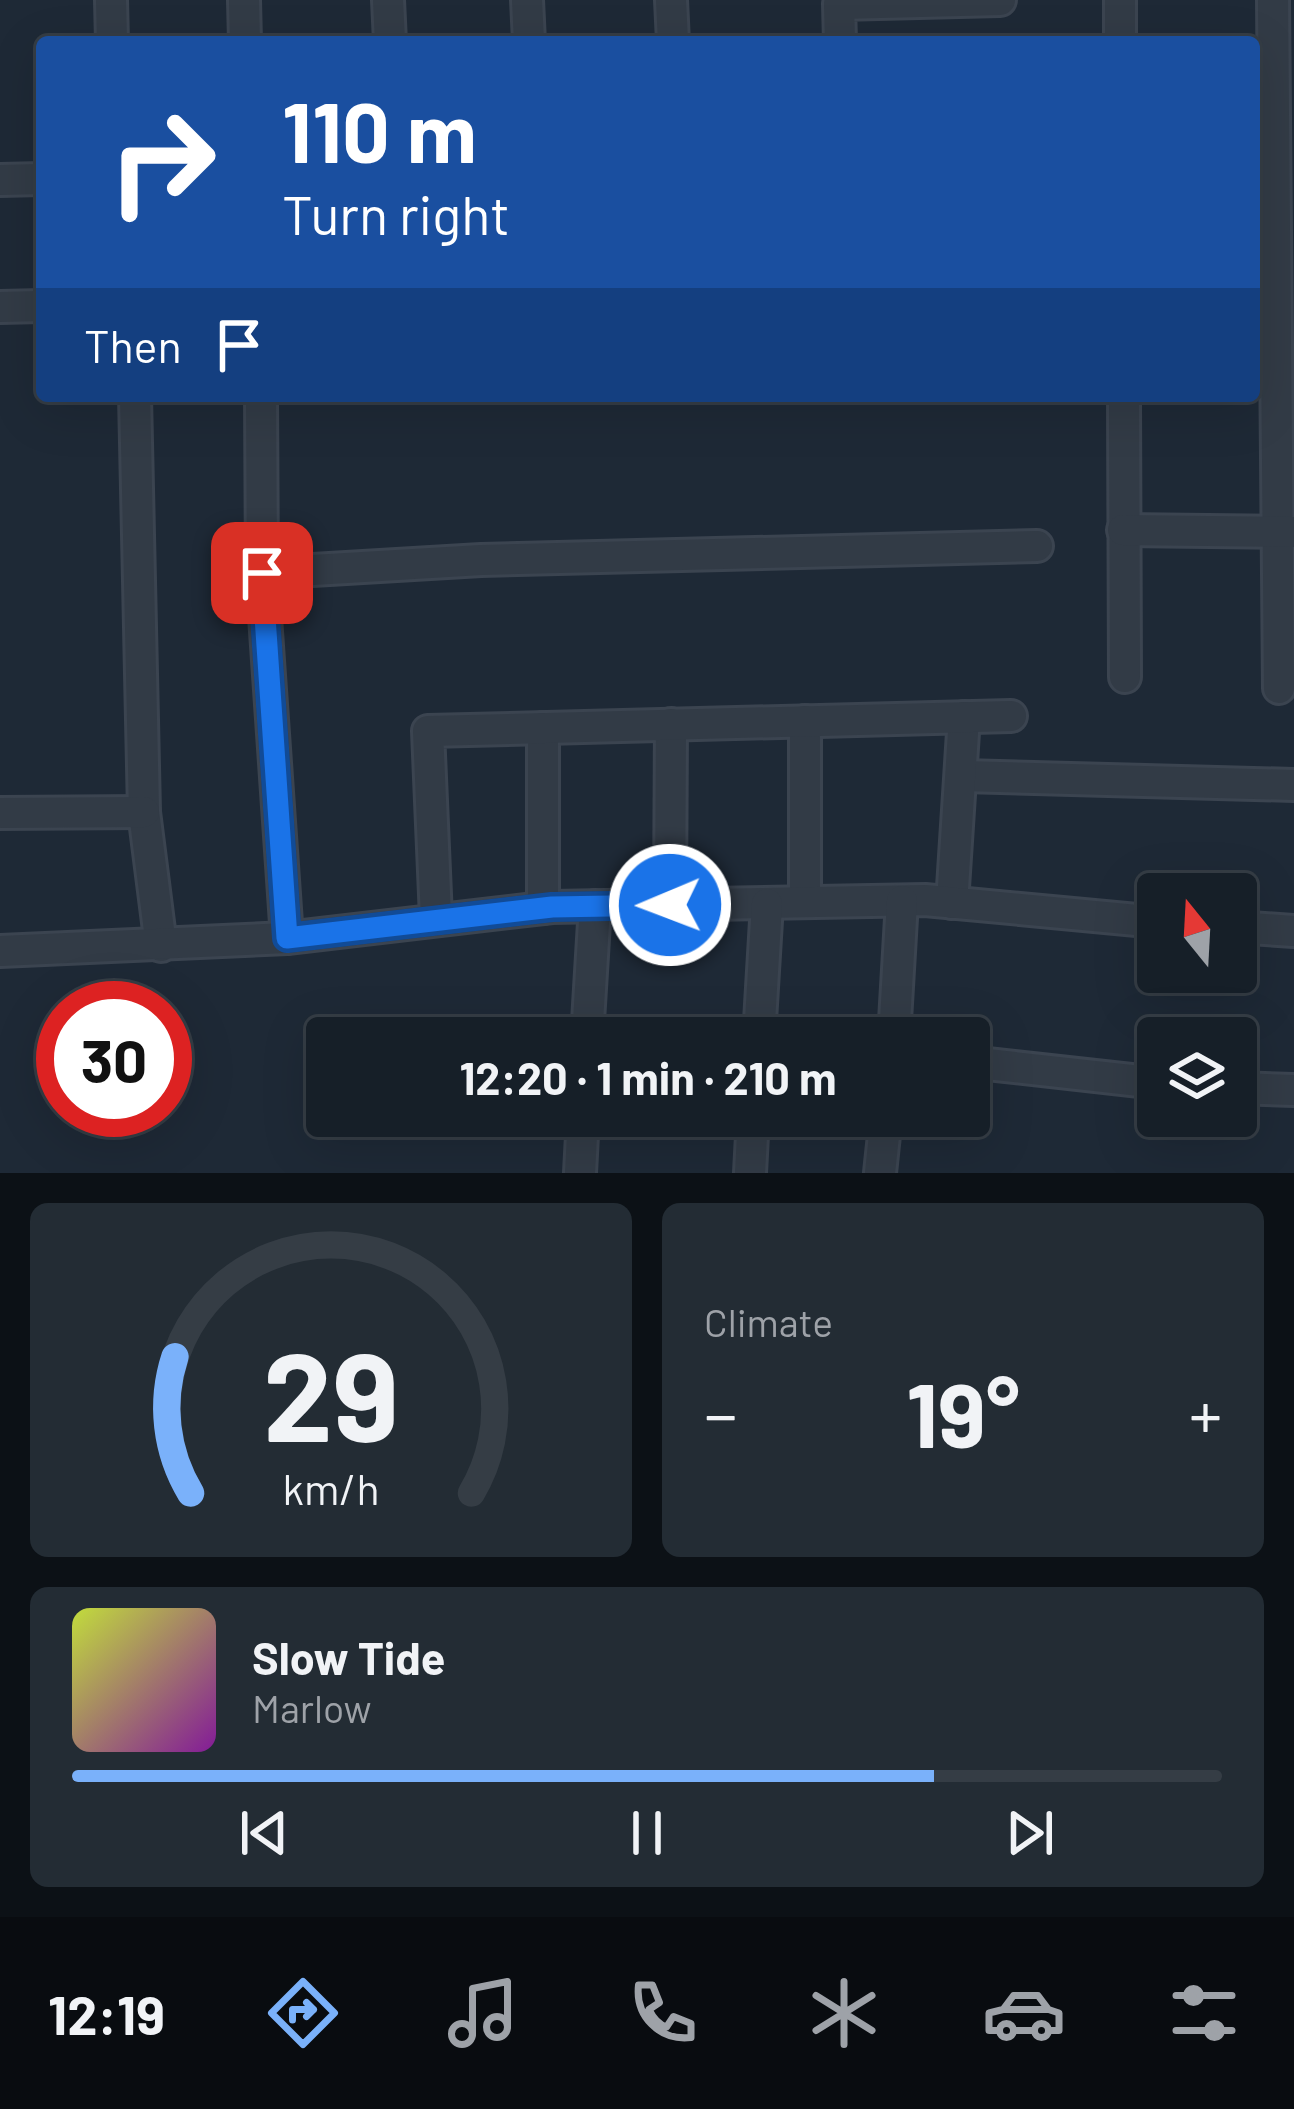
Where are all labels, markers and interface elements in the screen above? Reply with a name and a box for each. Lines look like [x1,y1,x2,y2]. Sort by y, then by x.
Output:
text: 110 m [282,79,477,180]
icon: right [84,84,240,240]
text: Turn right [282,181,510,246]
icon: arrive [206,312,272,378]
text: Then [84,318,182,372]
pin [211,522,313,624]
icon: arrive [229,540,295,606]
position arrow [607,842,733,968]
north arrow [1137,873,1257,993]
map controls [1137,873,1257,1137]
speed limit sign: 30 [36,981,192,1137]
button: layers [1137,1017,1257,1137]
text: 12:20 · 1 min · 210 m [459,1050,837,1104]
text: Climate [704,1298,833,1345]
text: 29 [263,1317,399,1467]
text: 19° [906,1358,1020,1466]
text: − [704,1373,737,1452]
text: + [1189,1373,1222,1452]
text: km/h [282,1462,380,1514]
text: Slow Tide [252,1630,445,1684]
text: Marlow [252,1684,372,1731]
icon: previous [231,1800,297,1866]
icon: pause [614,1800,680,1866]
icon: next [997,1800,1063,1866]
icon: directions [261,1971,345,2055]
icon: music [441,1971,525,2055]
icon: phone [621,1971,705,2055]
icon: climate [802,1971,886,2055]
icon: car [982,1971,1066,2055]
icon: filters [1162,1971,1246,2055]
text: 12:19 [48,1981,165,2046]

